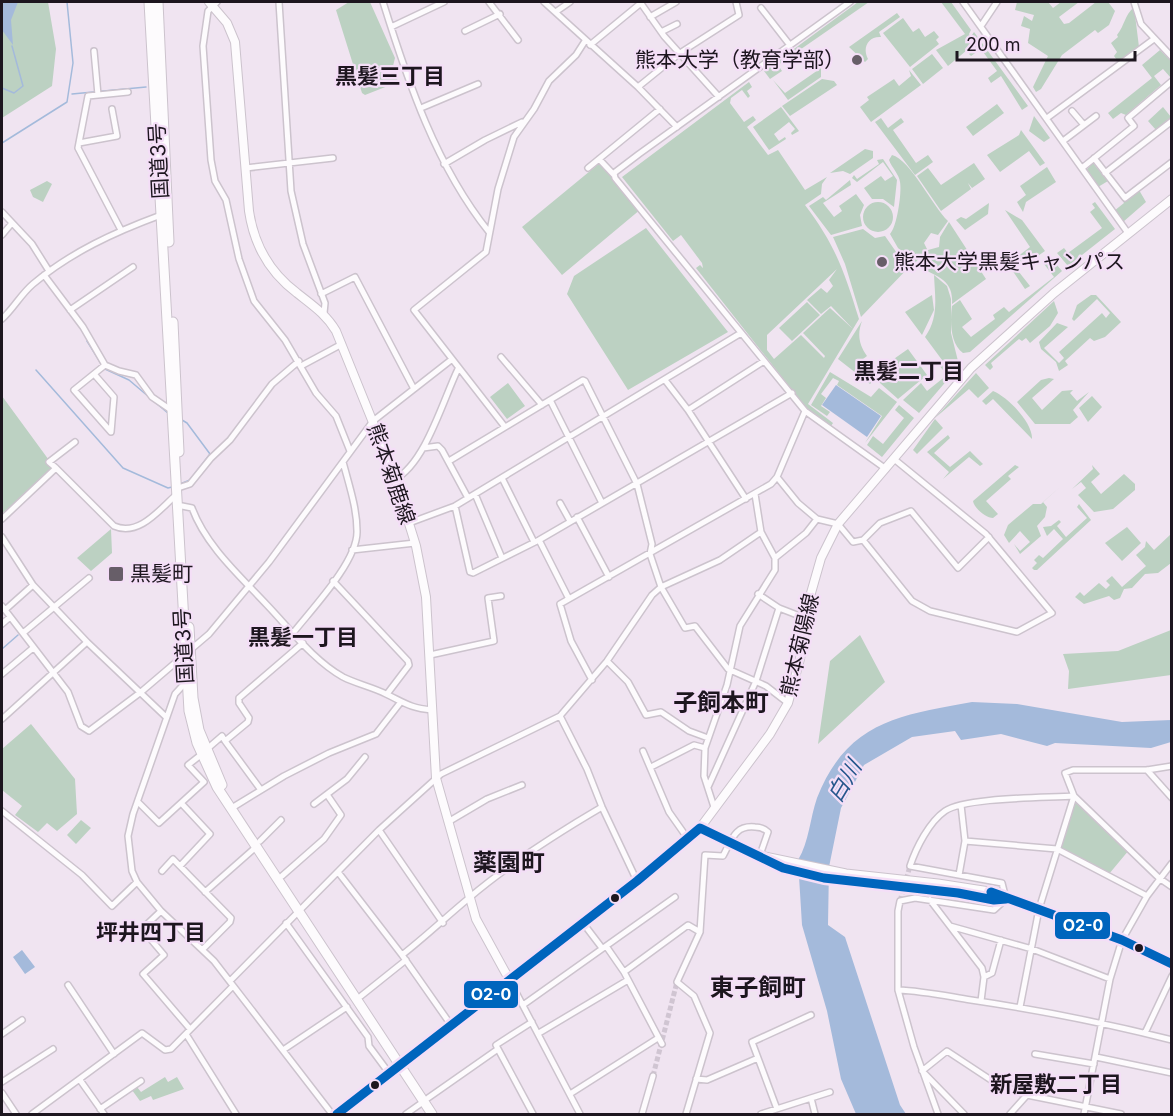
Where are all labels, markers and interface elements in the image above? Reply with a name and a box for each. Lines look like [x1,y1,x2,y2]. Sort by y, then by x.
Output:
scale bar [957,24,1136,62]
text: 200 m [966,34,1021,55]
place label: 熊本大学（教育学部） [635,47,845,72]
marker: 熊本大学（教育学部） [850,53,864,67]
district label: 黒髪三丁目 [335,63,445,89]
street label: 国道3号 [144,122,173,200]
place label: 熊本大学黒髪キャンパス [894,249,1125,274]
marker: 熊本大学黒髪キャンパス [875,255,889,269]
district label: 黒髪二丁目 [854,358,964,384]
street label: 熊本菊鹿線 [363,420,420,528]
place label: 黒髪町 [130,561,193,586]
marker: 黒髪町 [107,565,125,583]
street label: 熊本菊陽線 [776,591,824,699]
street label: 国道3号 [169,607,198,685]
district label: 黒髪一丁目 [248,624,358,650]
district label: 子飼本町 [673,688,769,717]
water label: 白川 [822,754,868,807]
district label: 薬園町 [473,848,545,877]
unlabelled marker [609,892,621,904]
line badge: O2-0 [1054,911,1111,940]
text: O2-0 [1063,915,1104,935]
district label: 坪井四丁目 [96,919,206,945]
unlabelled marker [1133,942,1145,954]
district label: 東子飼町 [710,973,806,1002]
line badge: O2-0 [463,980,519,1009]
text: O2-0 [471,984,512,1004]
district label: 新屋敷二丁目 [990,1071,1122,1097]
unlabelled marker [369,1079,381,1091]

